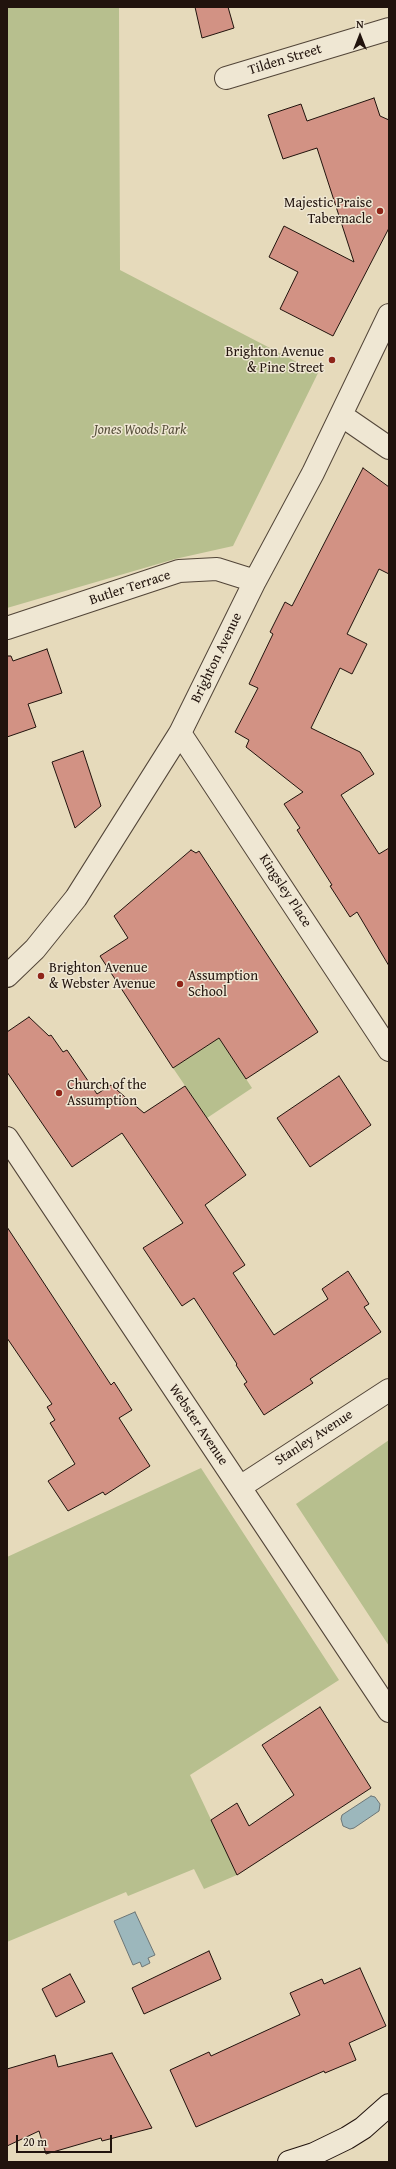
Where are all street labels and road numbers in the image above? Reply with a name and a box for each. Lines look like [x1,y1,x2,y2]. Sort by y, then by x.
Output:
street label: Tilden Street [246,41,324,79]
street label: Butler Terrace [87,567,173,609]
street label: Brighton Avenue [188,610,246,706]
street label: Kingsley Place [255,851,315,931]
street label: Webster Avenue [165,1381,231,1469]
street label: Stanley Avenue [272,1406,356,1470]

